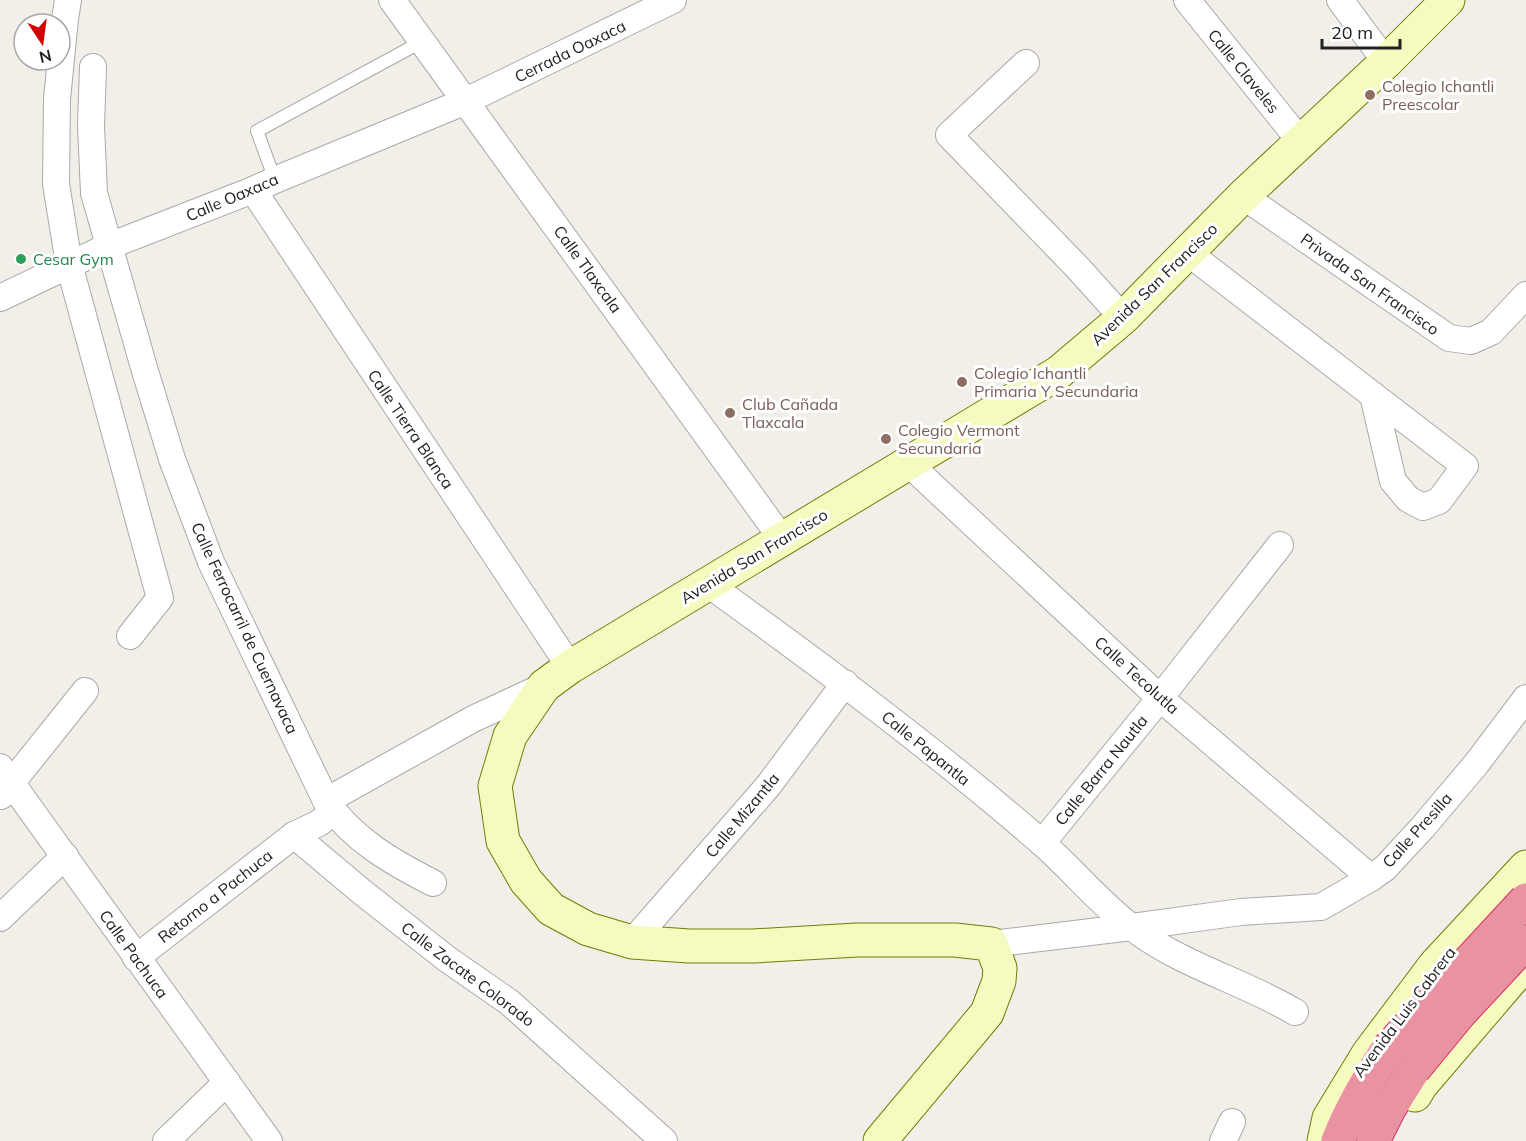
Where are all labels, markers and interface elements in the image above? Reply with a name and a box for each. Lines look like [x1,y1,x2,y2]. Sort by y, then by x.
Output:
north arrow [12,12,72,72]
scale bar [1322,12,1400,50]
street label: Cerrada Oaxaca [511,15,629,87]
text: 20 m [1331,21,1373,44]
street label: Calle Claveles [1204,25,1284,117]
text: N [37,46,54,68]
place label: Colegio Ichantli Preescolar [1382,76,1494,114]
marker: Colegio Ichantli Preescolar [1363,88,1377,102]
street label: Calle Oaxaca [183,169,281,225]
street label: Avenida San Francisco [1087,218,1221,350]
street label: Calle Tlaxcala [550,221,626,317]
street label: Privada San Francisco [1297,229,1443,339]
place label: Cesar Gym [33,249,114,269]
marker: Cesar Gym [14,252,28,266]
place label: Colegio Ichantli Primaria Y Secundaria [974,363,1138,401]
street label: Calle Tierra Blanca [364,366,458,492]
marker: Colegio Ichantli Primaria Y Secundaria [955,375,969,389]
place label: Club Cañada Tlaxcala [742,394,838,432]
marker: Club Cañada Tlaxcala [723,406,737,420]
place label: Colegio Vermont Secundaria [898,420,1020,458]
marker: Colegio Vermont Secundaria [879,432,893,446]
street label: Avenida San Francisco [677,504,831,608]
street label: Calle Ferrocarril de Cuernavaca [187,519,303,737]
street label: Calle Tecolutla [1091,632,1183,718]
street label: Calle Papantla [878,706,974,790]
street label: Calle Barra Nautla [1050,711,1152,829]
street label: Calle Mizantla [701,769,783,861]
street label: Calle Presilla [1378,788,1456,872]
street label: Retorno a Pachuca [154,845,276,947]
street label: Calle Pachuca [95,906,173,1002]
street label: Calle Zacate Colorado [397,917,539,1031]
street label: Avenida Luis Cabrera [1348,943,1460,1081]

